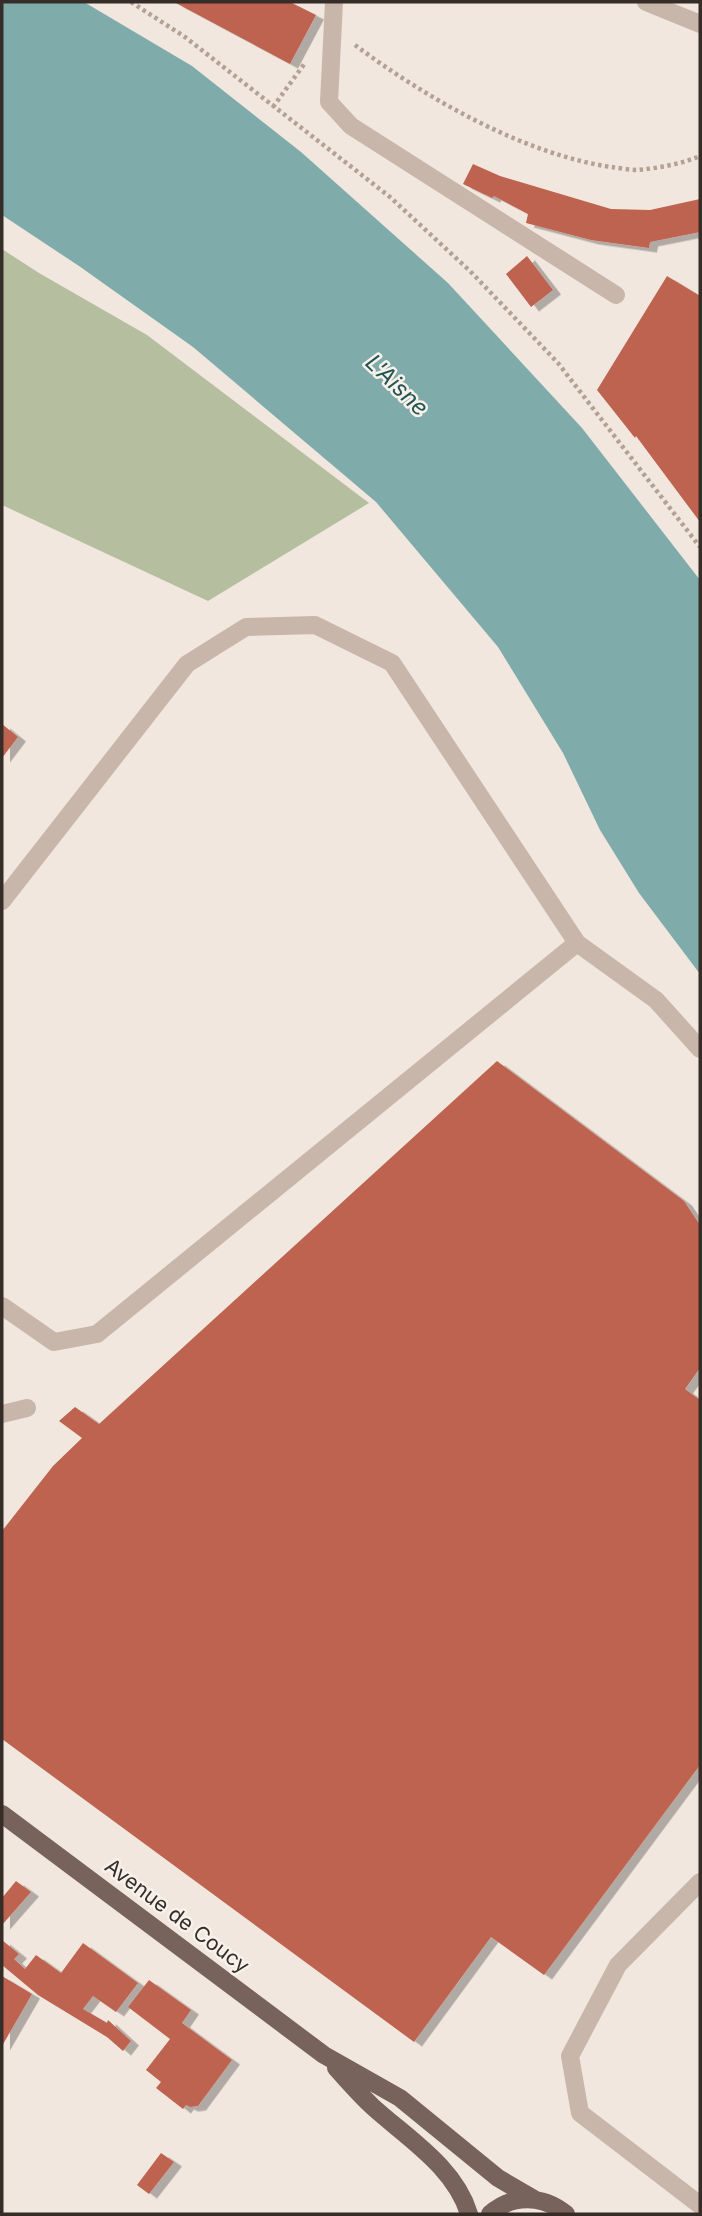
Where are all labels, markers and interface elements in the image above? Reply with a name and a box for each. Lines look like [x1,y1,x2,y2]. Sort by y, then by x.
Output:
water label: L'Aisne [360,348,434,422]
street label: Avenue de Coucy [100,1853,255,1978]

